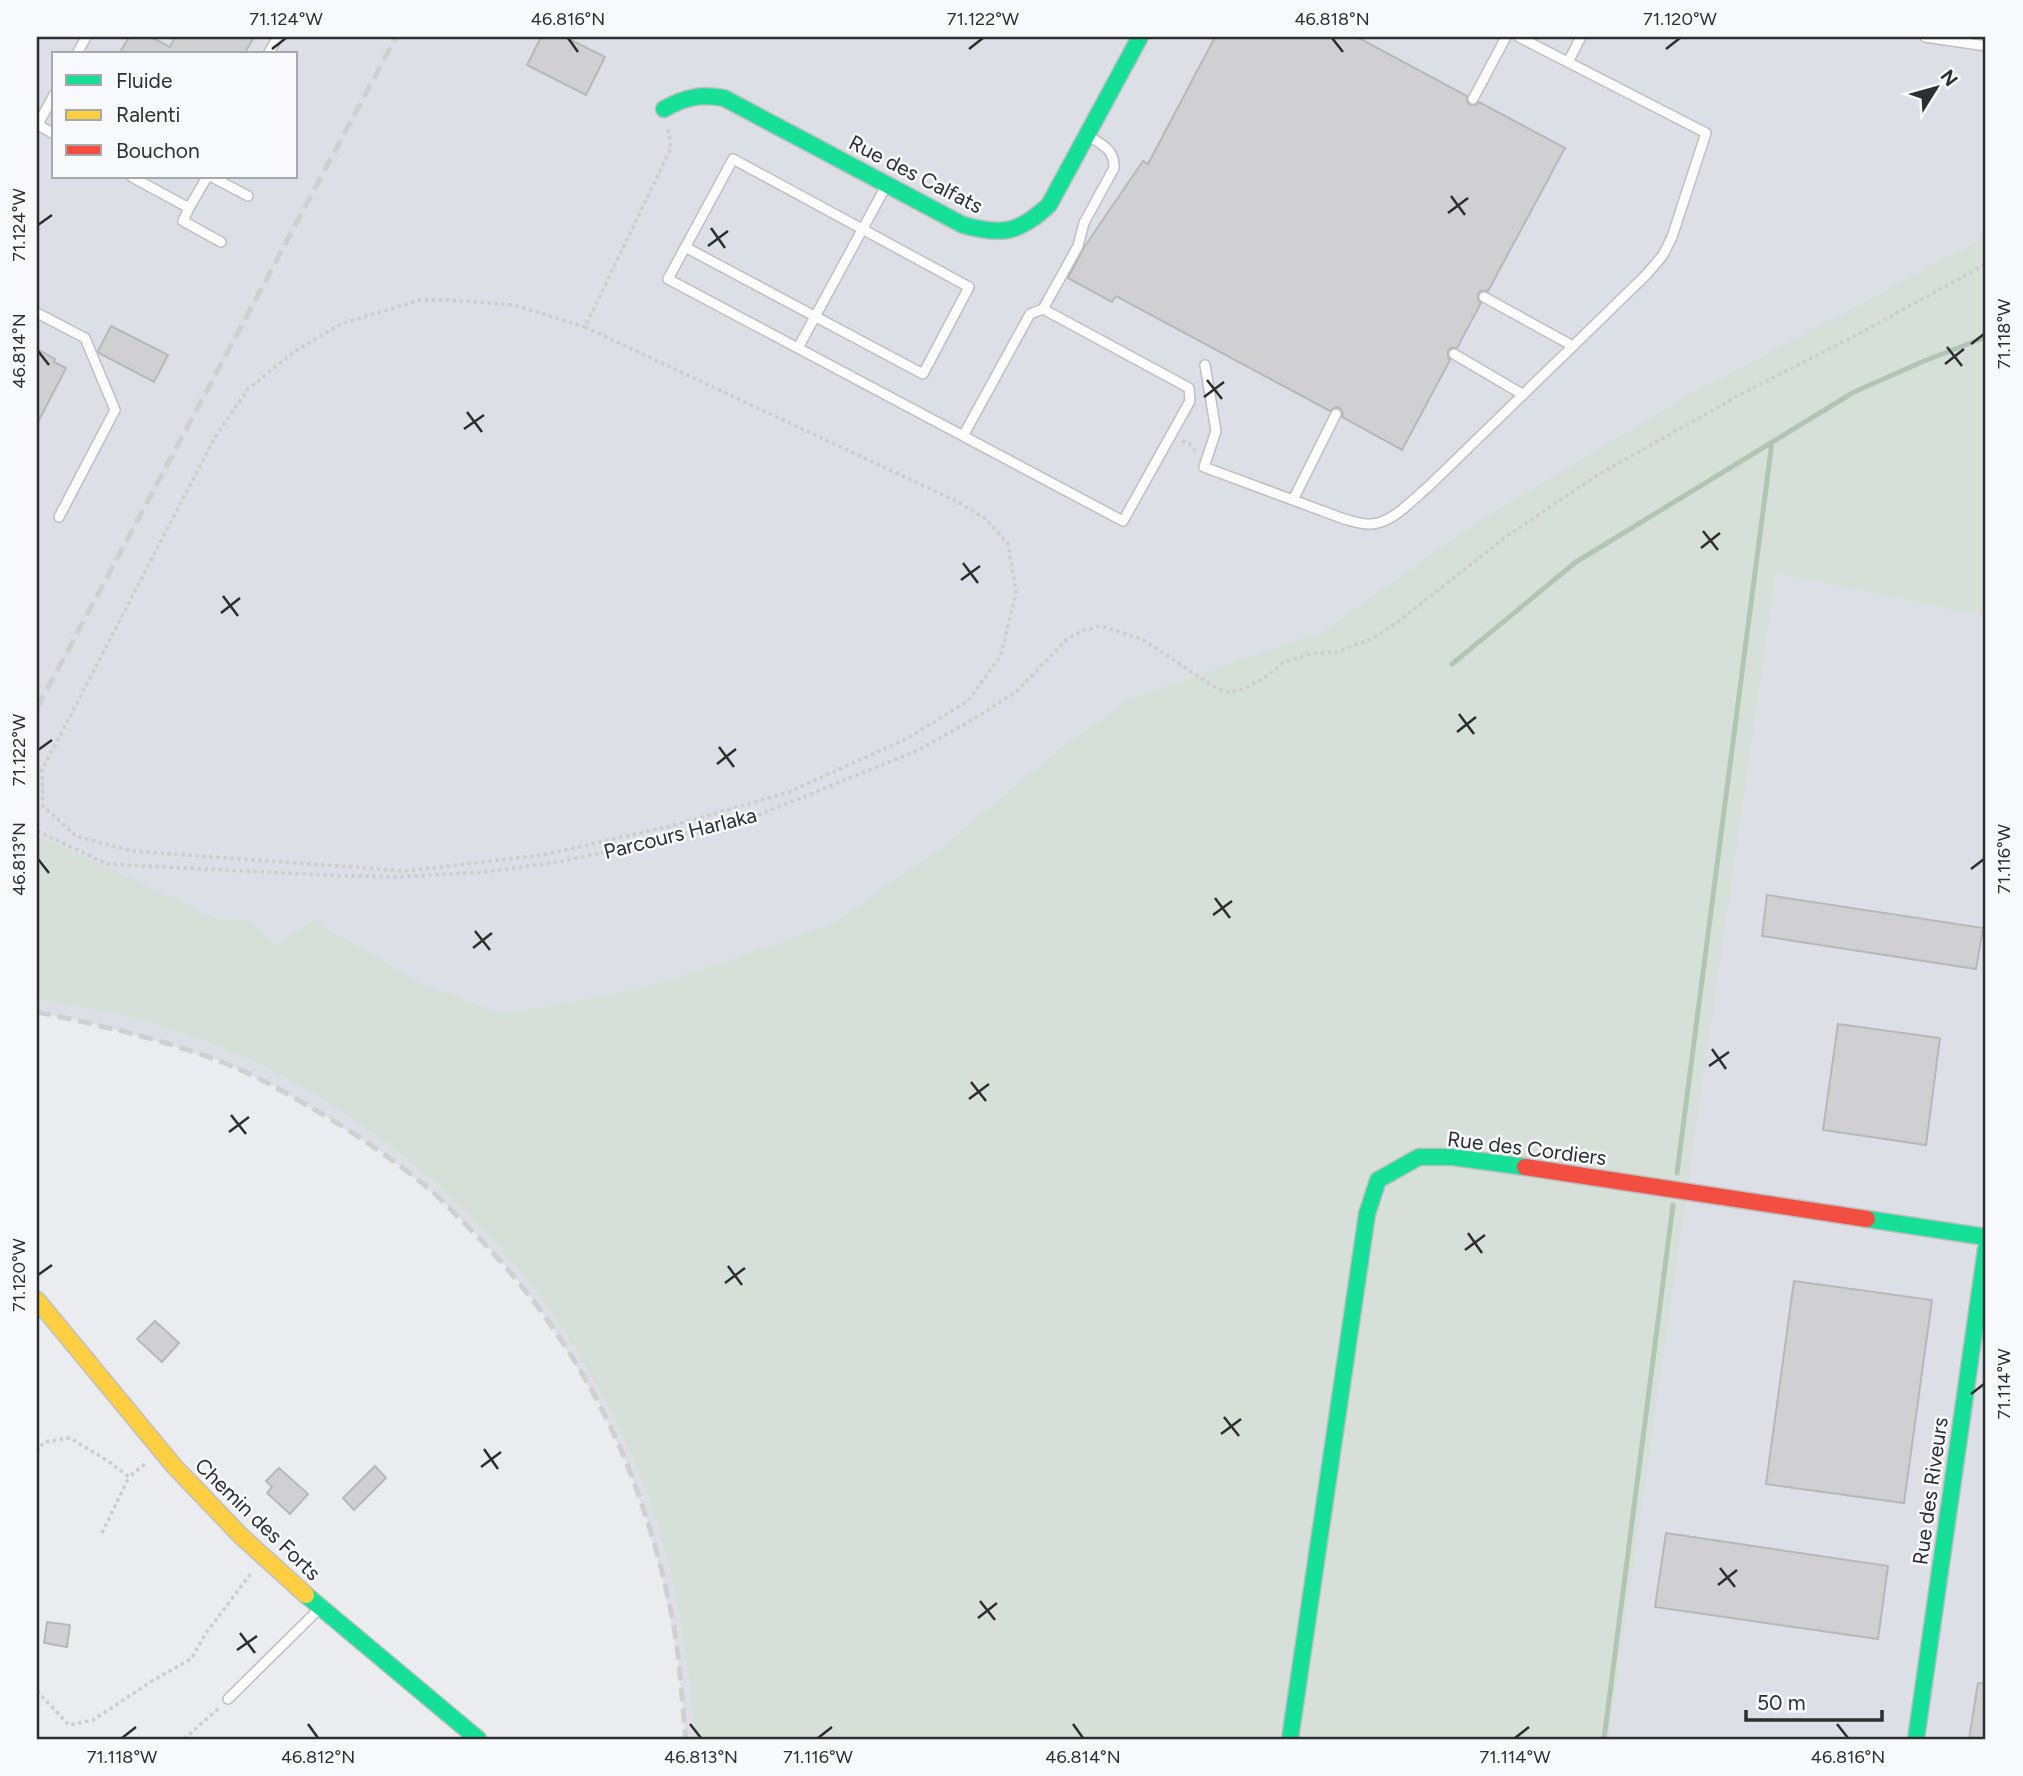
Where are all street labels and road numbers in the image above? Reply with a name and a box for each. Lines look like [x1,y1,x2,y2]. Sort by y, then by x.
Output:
street label: Rue des Calfats [845,130,987,218]
street label: Parcours Harlaka [601,802,759,864]
street label: Rue des Cordiers [1446,1126,1608,1170]
street label: Rue des Riveurs [1907,1415,1953,1567]
street label: Chemin des Forts [190,1453,326,1585]

